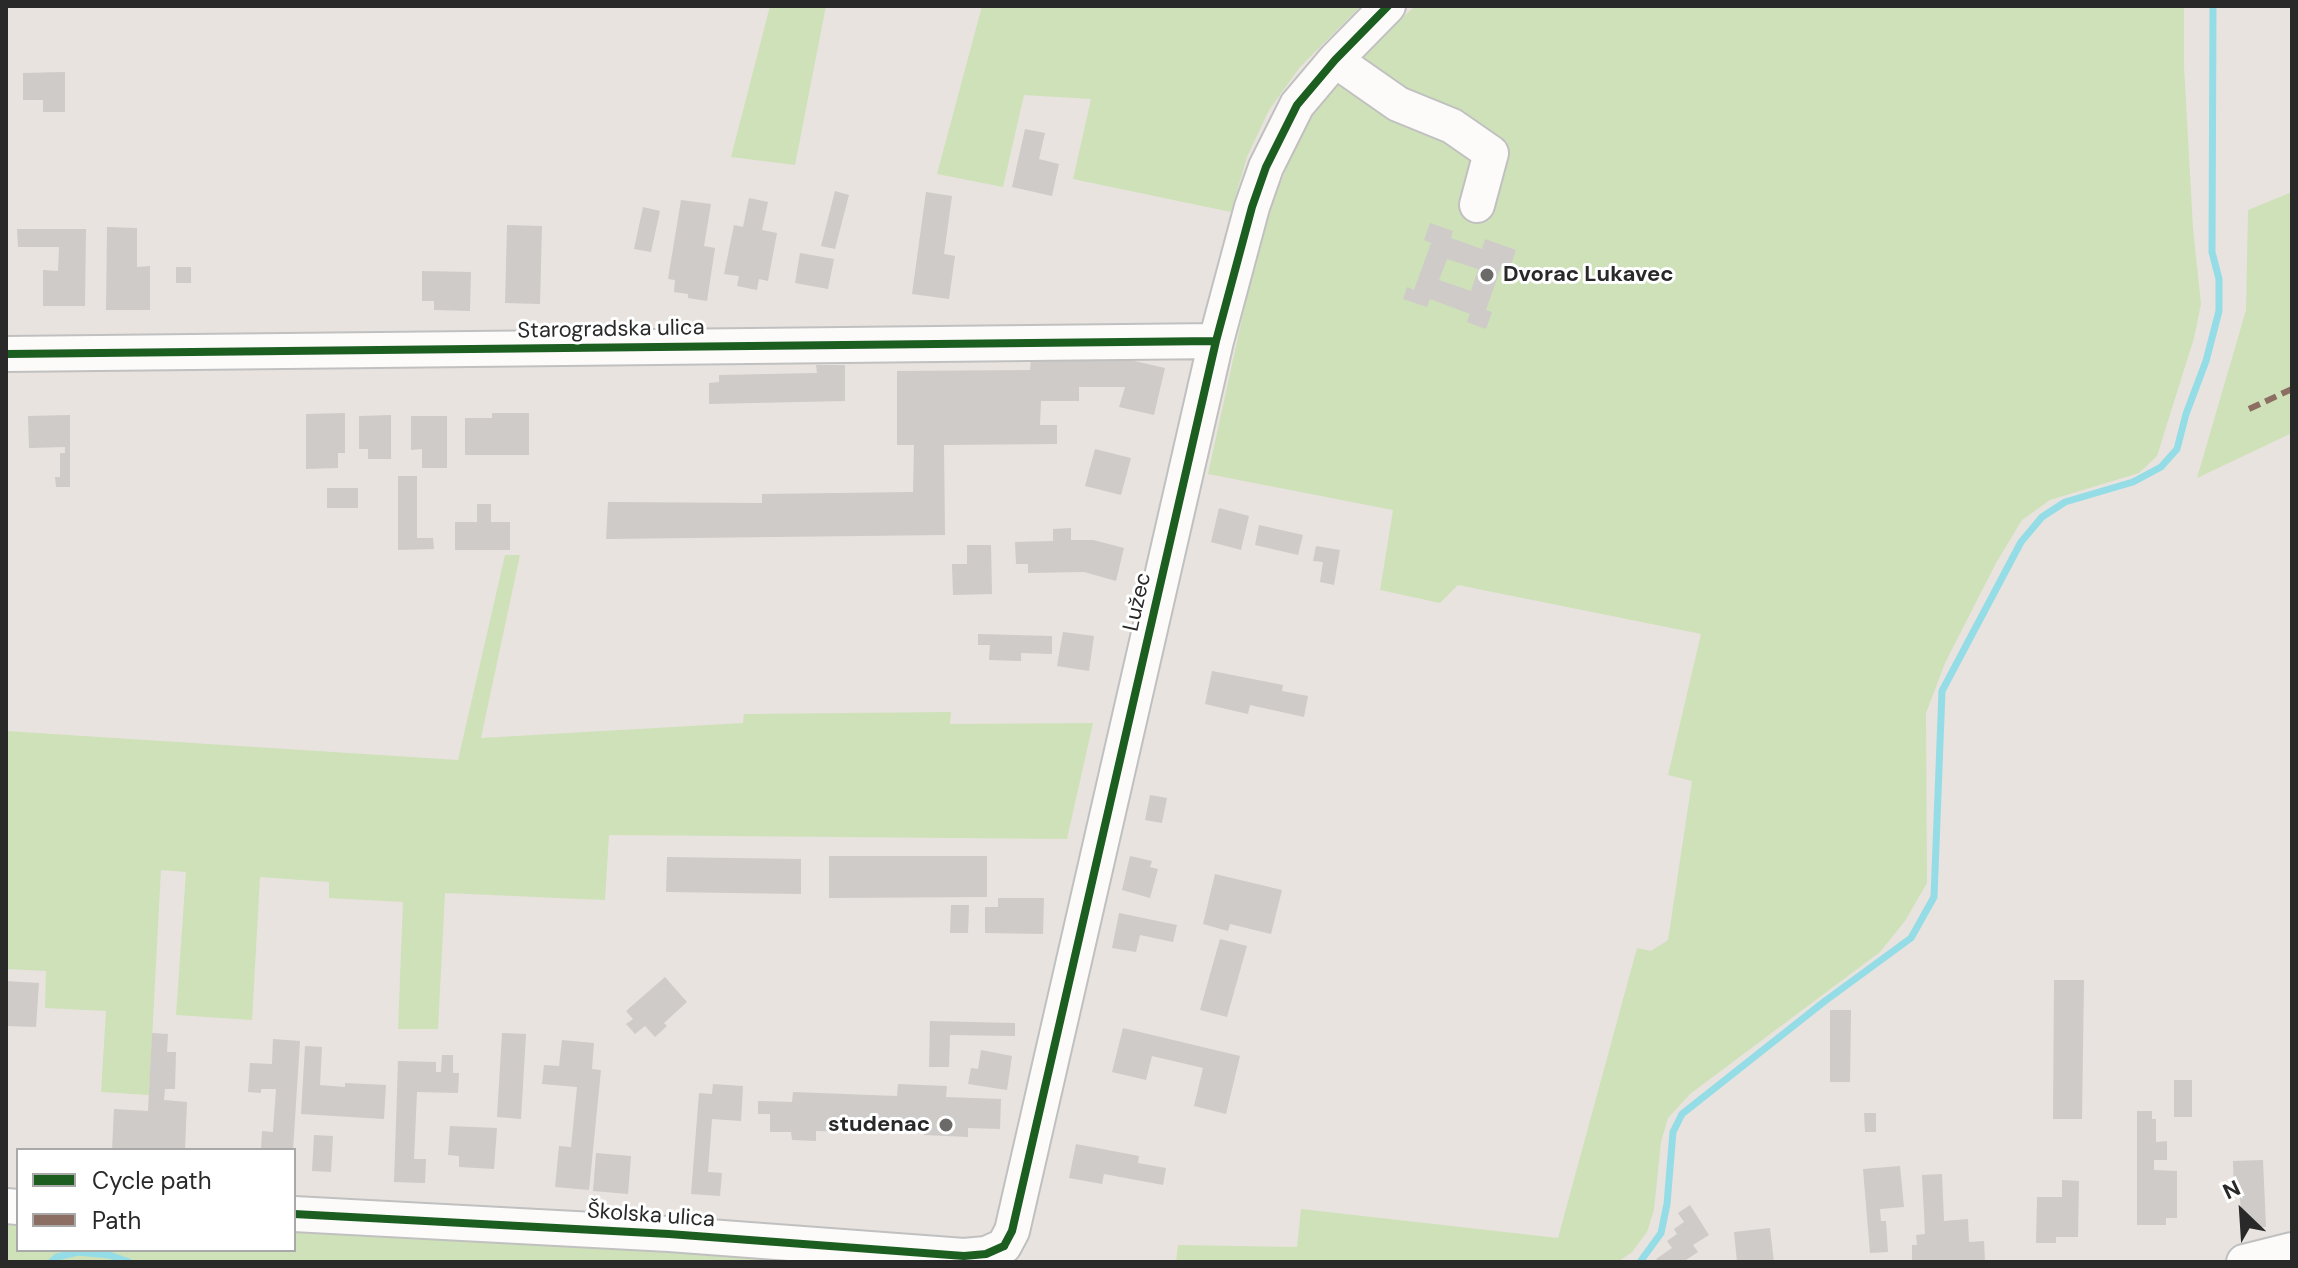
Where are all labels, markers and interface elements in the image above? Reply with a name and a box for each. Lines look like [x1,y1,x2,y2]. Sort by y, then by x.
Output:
place label: Dvorac Lukavec [1503,262,1674,288]
marker: Dvorac Lukavec [1478,266,1496,284]
street label: Starogradska ulica [517,315,705,345]
street label: Lužec [1118,570,1158,634]
place label: studenac [828,1112,930,1138]
marker: studenac [937,1116,955,1134]
legend [16,1148,296,1252]
text: Cycle path [92,1165,211,1196]
north arrow [2202,1172,2282,1252]
text: N [2218,1173,2245,1206]
street label: Školska ulica [586,1198,716,1234]
text: Path [92,1205,141,1236]

